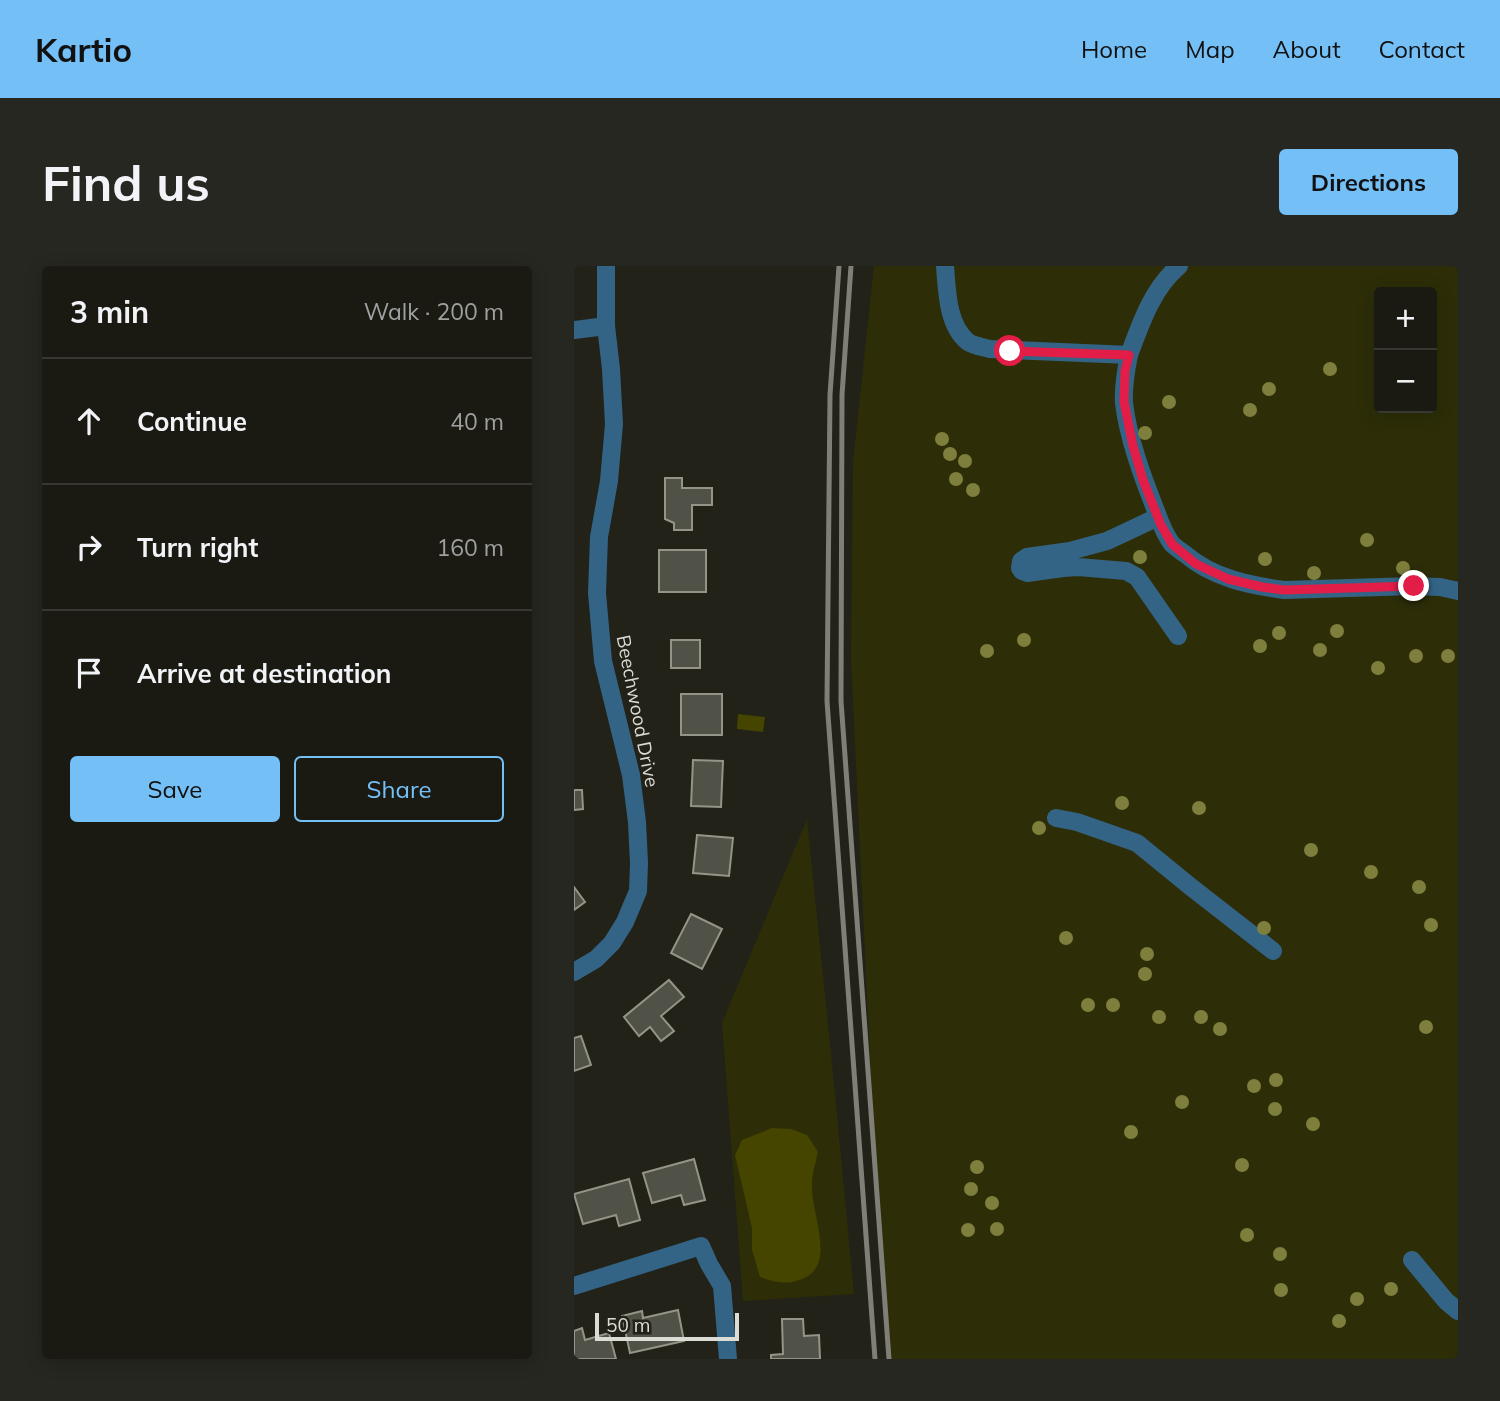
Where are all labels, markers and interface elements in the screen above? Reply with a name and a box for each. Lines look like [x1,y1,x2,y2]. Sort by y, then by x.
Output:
text: Kartio [35,29,132,70]
text: Home [1081,34,1147,64]
text: Map [1185,34,1235,64]
text: About [1273,34,1341,64]
text: Contact [1379,34,1465,64]
button: Directions [1279,149,1458,215]
text: Find us [42,152,210,213]
map controls [1374,287,1437,413]
button: + [1374,287,1437,350]
text: 3 min [70,293,149,331]
text: Walk · 200 m [364,297,504,326]
route start [994,335,1025,366]
button: − [1374,350,1437,413]
icon: ahead [70,402,108,440]
text: Continue [137,405,247,438]
text: 40 m [450,407,504,436]
icon: right [70,528,108,566]
text: Turn right [137,531,258,564]
text: 160 m [436,533,504,562]
route end [1398,570,1429,601]
street label: Beechwood Drive [611,633,665,789]
icon: arrive [70,654,108,692]
text: Arrive at destination [137,657,392,690]
button: Save [70,756,280,822]
button: Share [294,756,504,822]
scale bar [595,1310,738,1342]
text: 50 m [606,1313,650,1337]

